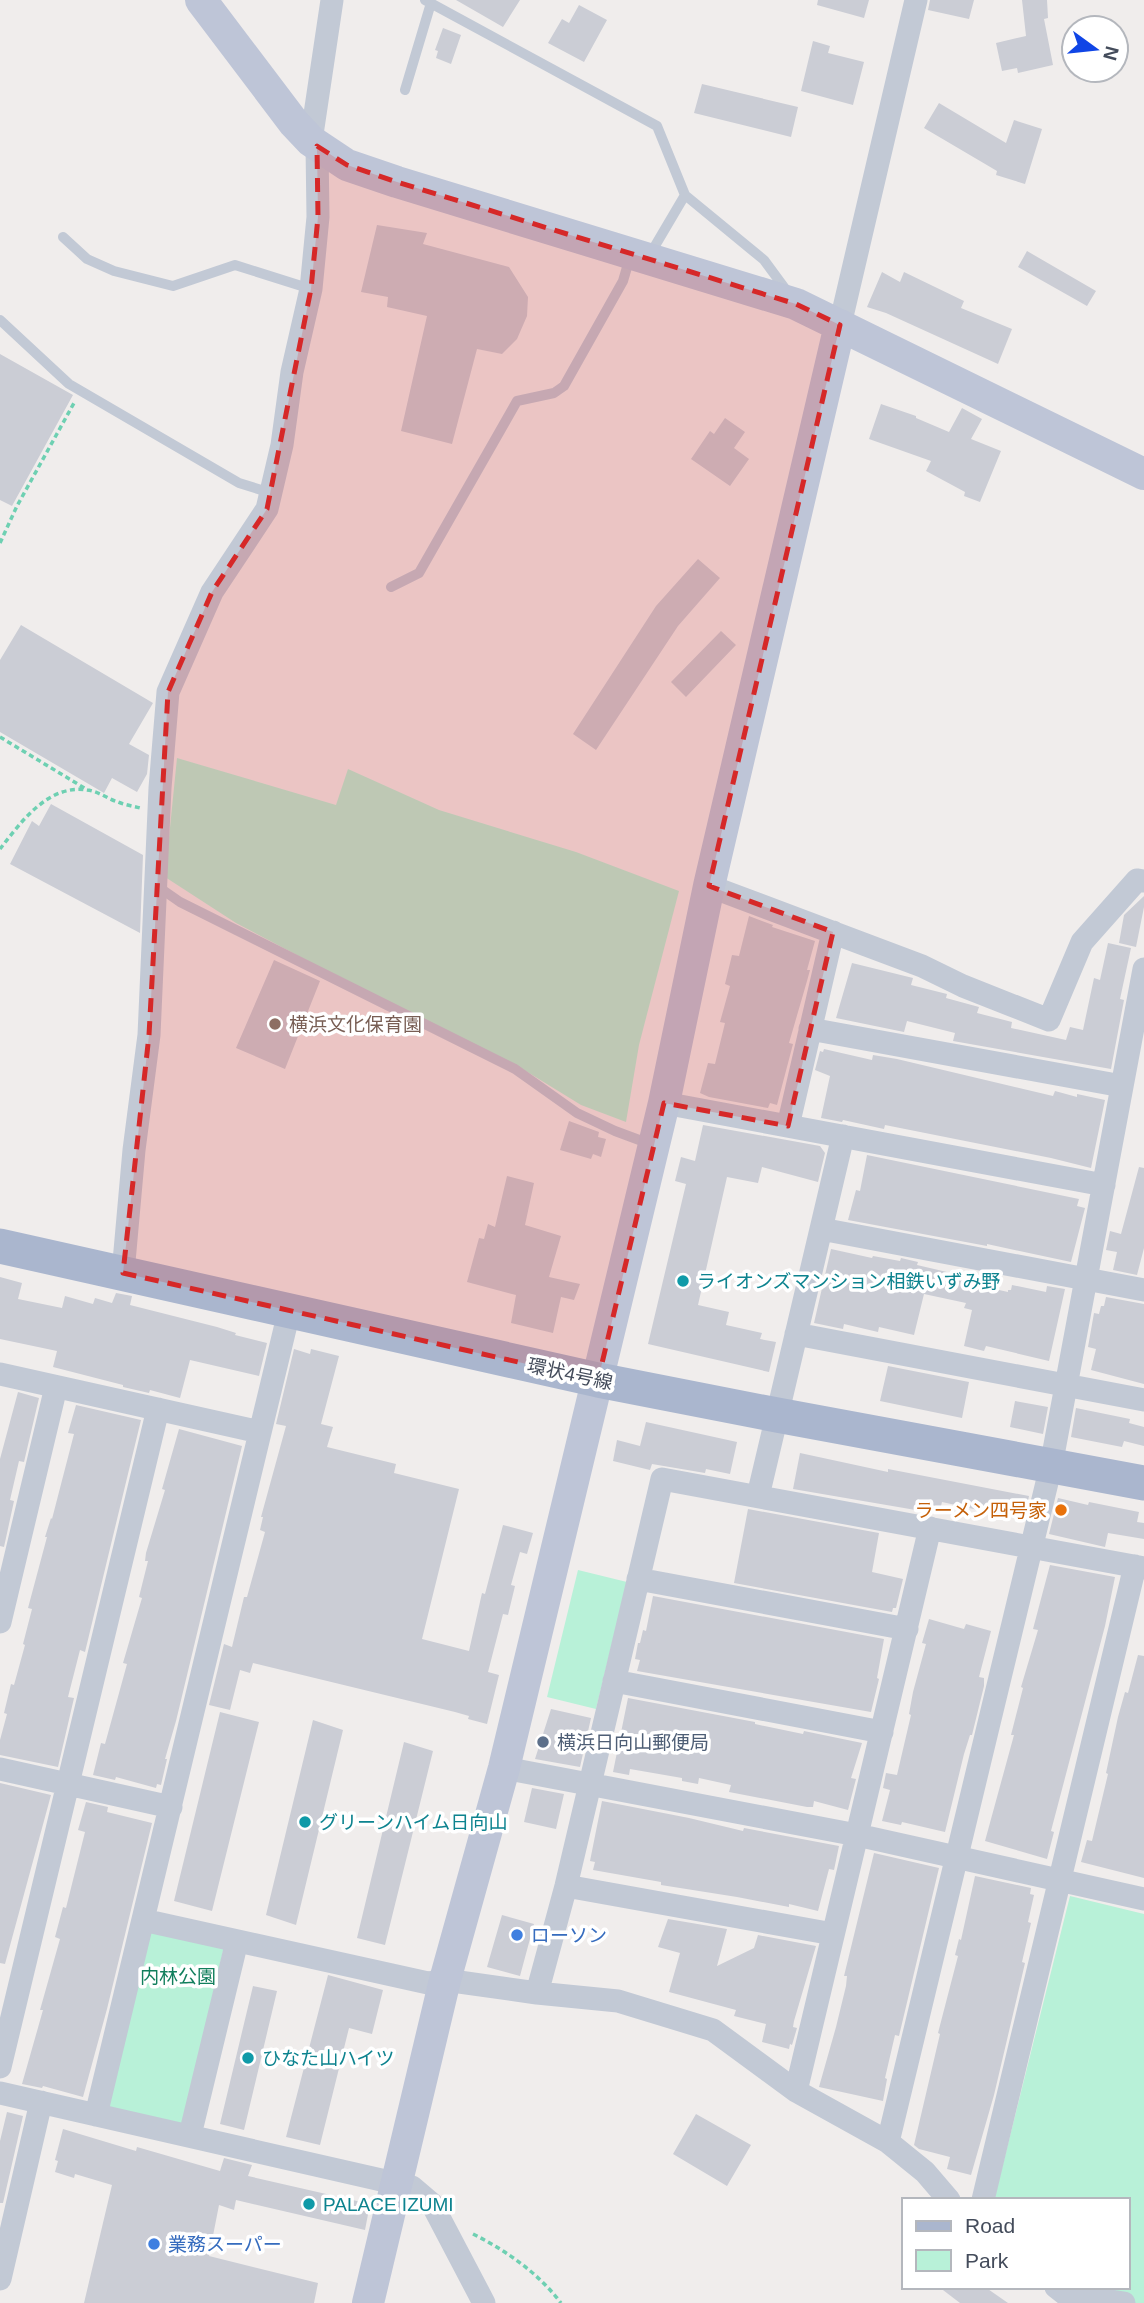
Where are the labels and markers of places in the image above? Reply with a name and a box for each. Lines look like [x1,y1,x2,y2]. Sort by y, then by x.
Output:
place label: 横浜文化保育園 [289,1014,422,1035]
marker: 横浜文化保育園 [267,1016,283,1032]
place label: ライオンズマンション相鉄いずみ野 [697,1271,1001,1292]
marker: ライオンズマンション相鉄いずみ野 [675,1273,691,1289]
place label: ラーメン四号家 [915,1500,1047,1521]
marker: ラーメン四号家 [1053,1502,1069,1518]
place label: 横浜日向山郵便局 [557,1732,709,1753]
marker: 横浜日向山郵便局 [535,1734,551,1750]
place label: グリーンハイム日向山 [319,1812,507,1833]
marker: グリーンハイム日向山 [297,1814,313,1830]
place label: ローソン [531,1925,607,1946]
marker: ローソン [509,1927,525,1943]
place label: ひなた山ハイツ [262,2048,395,2069]
marker: ひなた山ハイツ [240,2050,256,2066]
place label: PALACE IZUMI [323,2194,454,2215]
marker: PALACE IZUMI [301,2196,317,2212]
place label: 業務スーパー [168,2234,282,2255]
marker: 業務スーパー [146,2236,162,2252]

